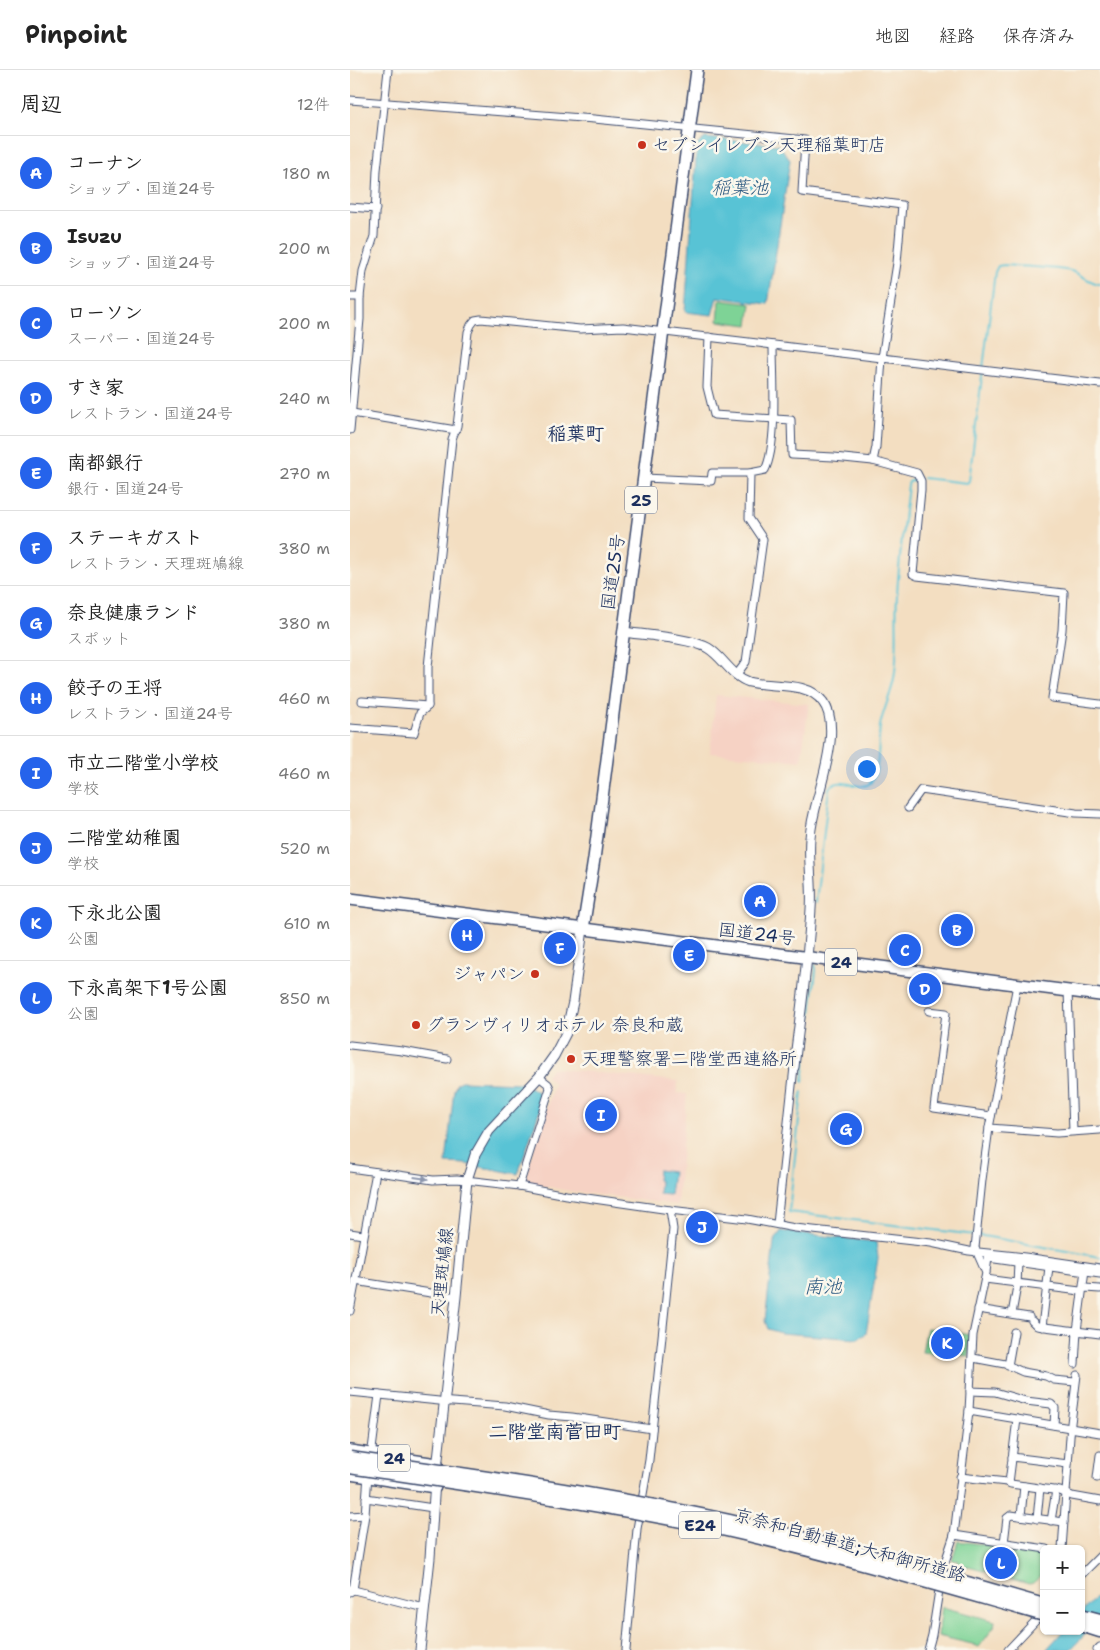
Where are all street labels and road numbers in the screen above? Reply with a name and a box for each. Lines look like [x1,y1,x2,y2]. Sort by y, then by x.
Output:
road number: 25 [625,486,657,514]
street label: 国道25号 [596,532,630,612]
street label: 国道24号 [717,917,797,951]
road number: 24 [825,949,857,976]
street label: 天理斑鳩線 [425,1226,459,1318]
road number: 24 [378,1445,410,1472]
street label: 京奈和自動車道;大和御所道路 [731,1502,969,1588]
road number: E24 [679,1512,721,1538]

